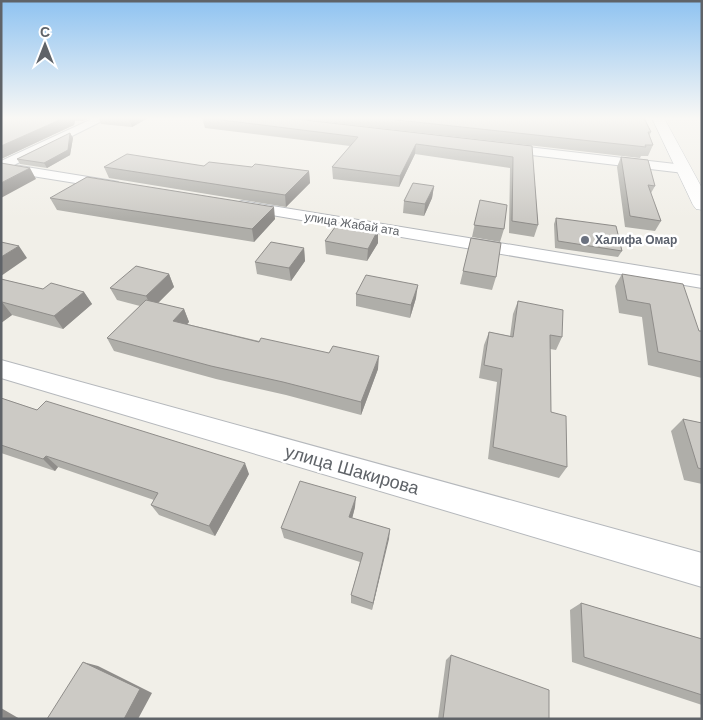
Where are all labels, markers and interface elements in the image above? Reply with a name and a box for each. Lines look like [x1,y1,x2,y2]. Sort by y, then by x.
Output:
north arrow [20,20,70,70]
text: С [40,24,50,40]
street label: улица Жабай ата [304,210,401,238]
place label: Халифа Омар [595,233,677,247]
marker: Халифа Омар [579,234,591,246]
street label: улица Шакирова [283,441,422,499]

